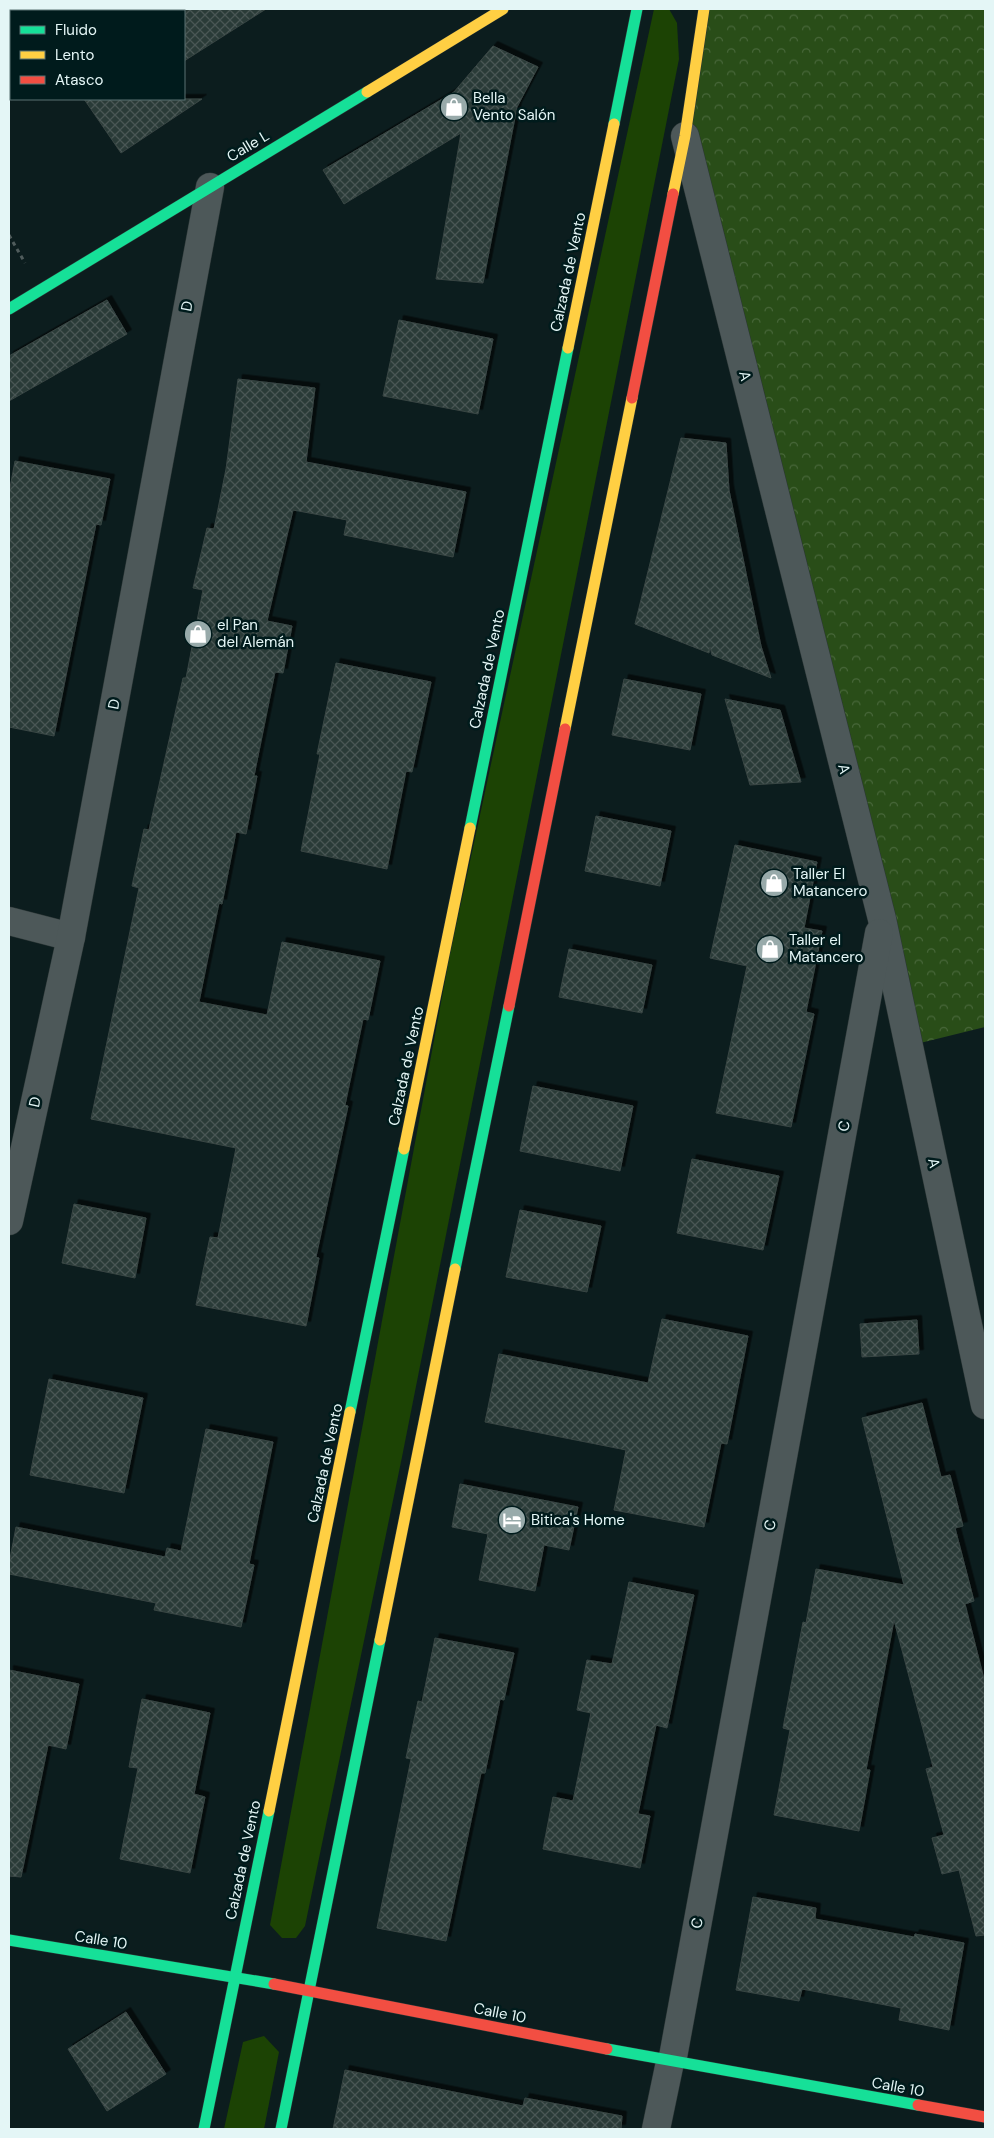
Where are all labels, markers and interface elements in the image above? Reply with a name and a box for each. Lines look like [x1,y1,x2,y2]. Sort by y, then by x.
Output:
legend [10,10,185,100]
text: Fluido [55,20,97,40]
text: Lento [55,45,94,65]
text: Atasco [55,70,103,90]
place label: Bella Vento Salón [473,88,555,125]
shop icon: Bella Vento Salón [439,92,469,122]
street label: Calle L [223,126,273,166]
street label: Calzada de Vento [546,210,590,334]
street label: D [176,299,198,313]
street label: A [734,369,756,383]
street label: Calzada de Vento [465,607,509,731]
place label: el Pan del Alemán [217,615,294,652]
shop icon: el Pan del Alemán [183,619,213,649]
street label: D [103,697,125,711]
street label: A [833,762,855,776]
place label: Taller El Matancero [793,864,868,901]
shop icon: Taller El Matancero [759,868,789,898]
place label: Taller el Matancero [789,930,864,967]
shop icon: Taller el Matancero [755,934,785,964]
street label: Calzada de Vento [384,1004,428,1128]
street label: D [24,1095,46,1109]
street label: C [833,1119,855,1133]
street label: A [923,1156,945,1170]
street label: Calzada de Vento [303,1401,347,1525]
hotel icon: Bitica's Home [497,1505,527,1535]
place label: Bitica's Home [531,1510,625,1530]
street label: C [759,1518,781,1532]
street label: Calzada de Vento [221,1798,265,1922]
street label: C [686,1916,708,1930]
street label: Calle 10 [73,1926,129,1954]
street label: Calle 10 [472,1998,528,2028]
street label: Calle 10 [870,2073,926,2101]

